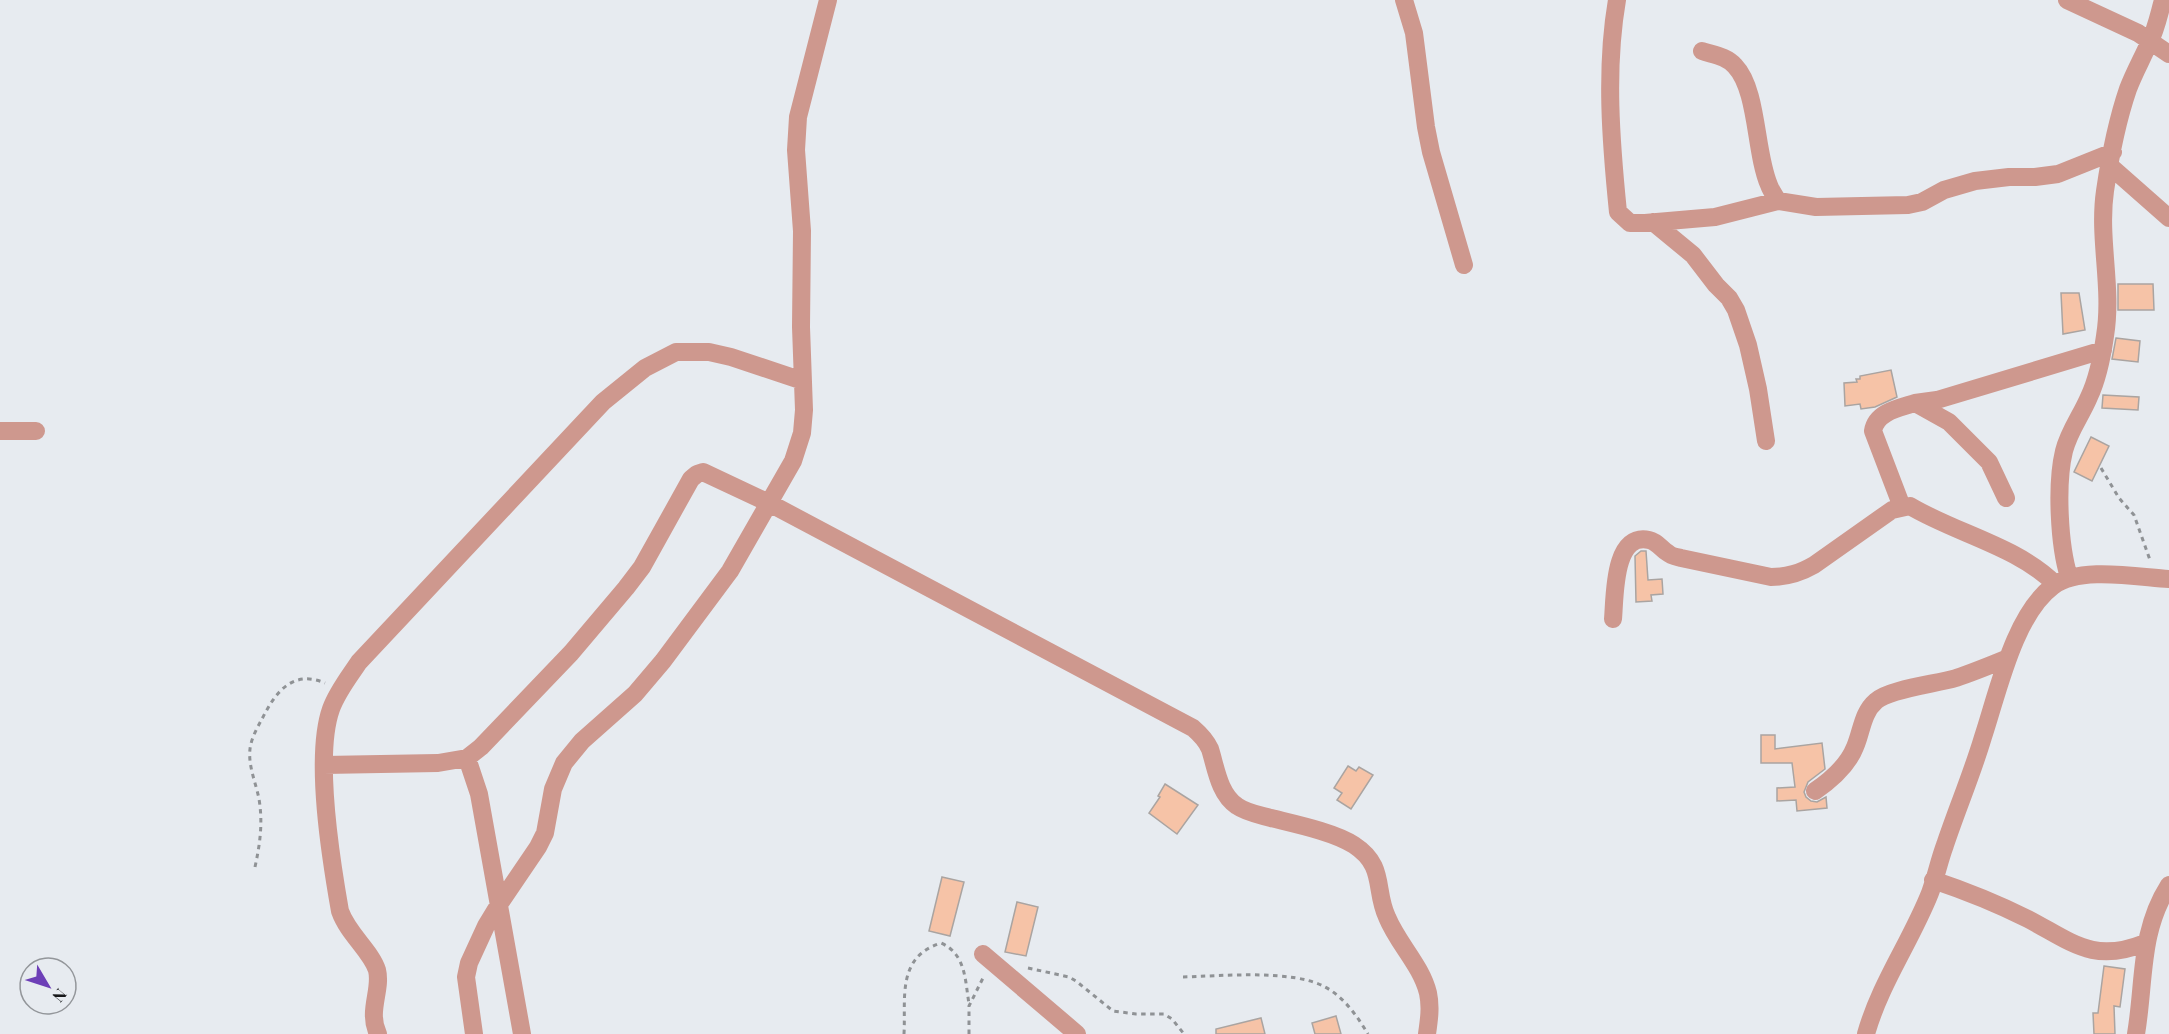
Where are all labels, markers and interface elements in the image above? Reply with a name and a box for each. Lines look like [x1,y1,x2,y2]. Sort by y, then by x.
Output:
north arrow [18,956,78,1016]
text: N [48,985,72,1007]

